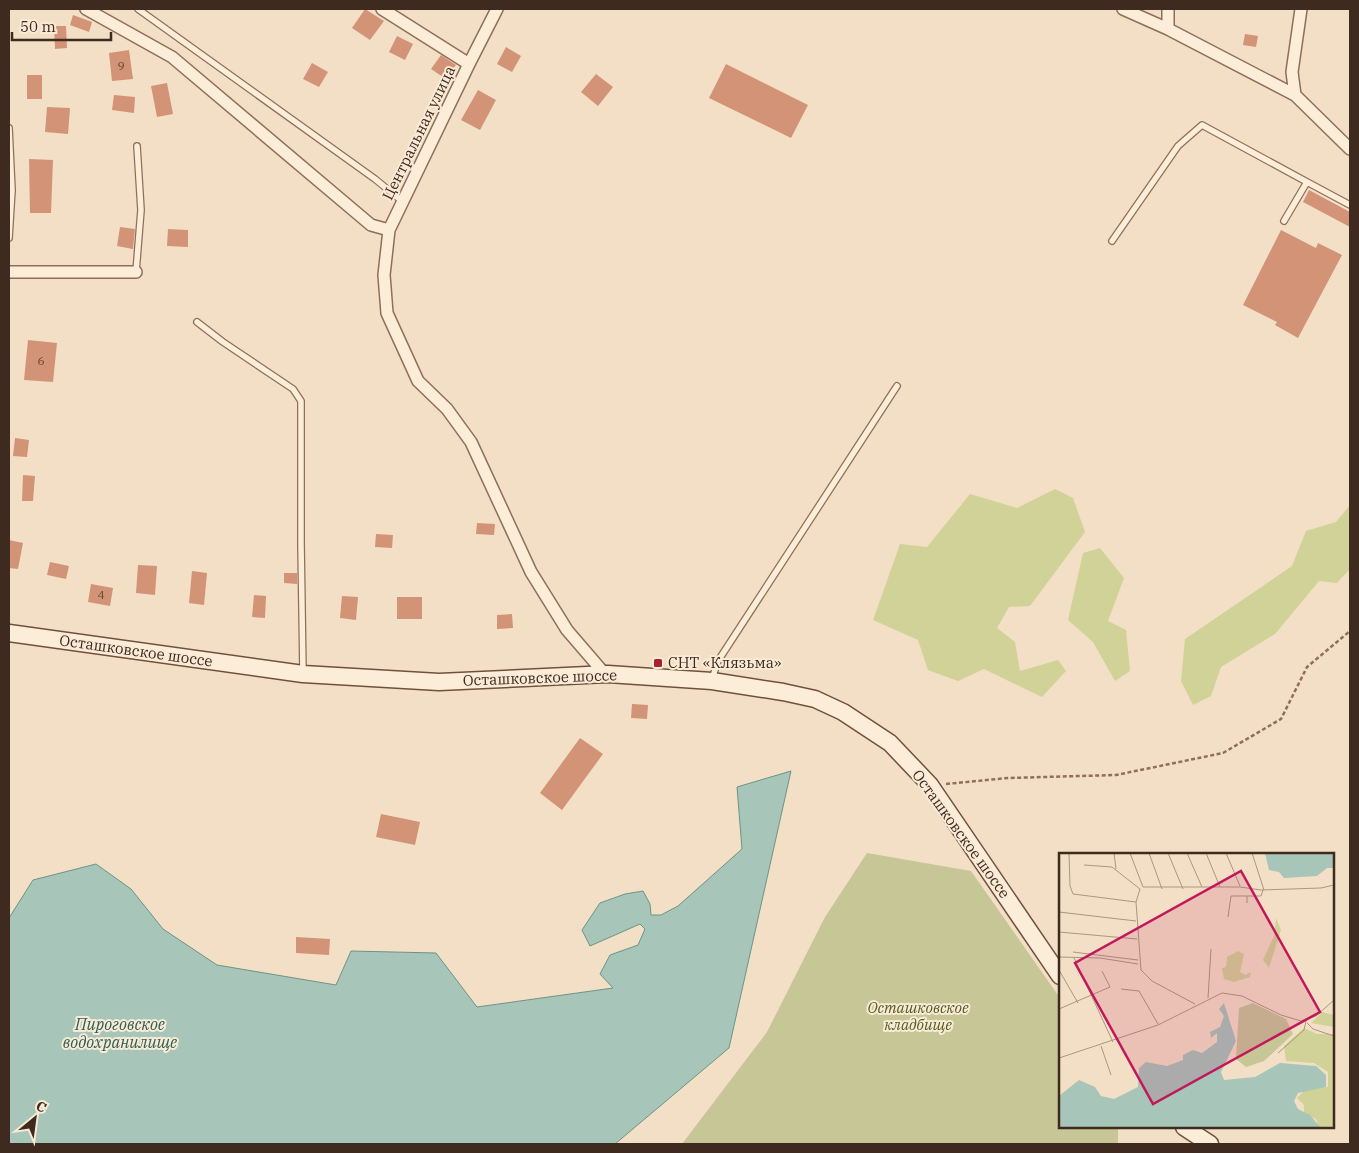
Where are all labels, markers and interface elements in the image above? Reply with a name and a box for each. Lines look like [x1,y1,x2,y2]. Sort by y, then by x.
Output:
scale bar [12,10,111,42]
text: 50 m [20,17,56,36]
house number: 9 [117,58,125,73]
street label: Центральная улица [378,63,459,203]
house number: 6 [37,353,45,368]
house number: 4 [97,587,105,602]
street label: Осташковское шоссе [58,630,214,671]
place label: СНТ «Клязьма» [668,653,782,672]
marker: СНТ «Клязьма» [652,657,664,669]
street label: Осташковское шоссе [462,665,617,690]
street label: Осташковское шоссе [908,766,1014,902]
inset map [1059,853,1334,1128]
park label: Осташковское кладбище [867,998,969,1034]
water label: Пироговское водохранилище [63,1014,177,1052]
north arrow [10,1093,60,1143]
text: С [33,1097,50,1117]

